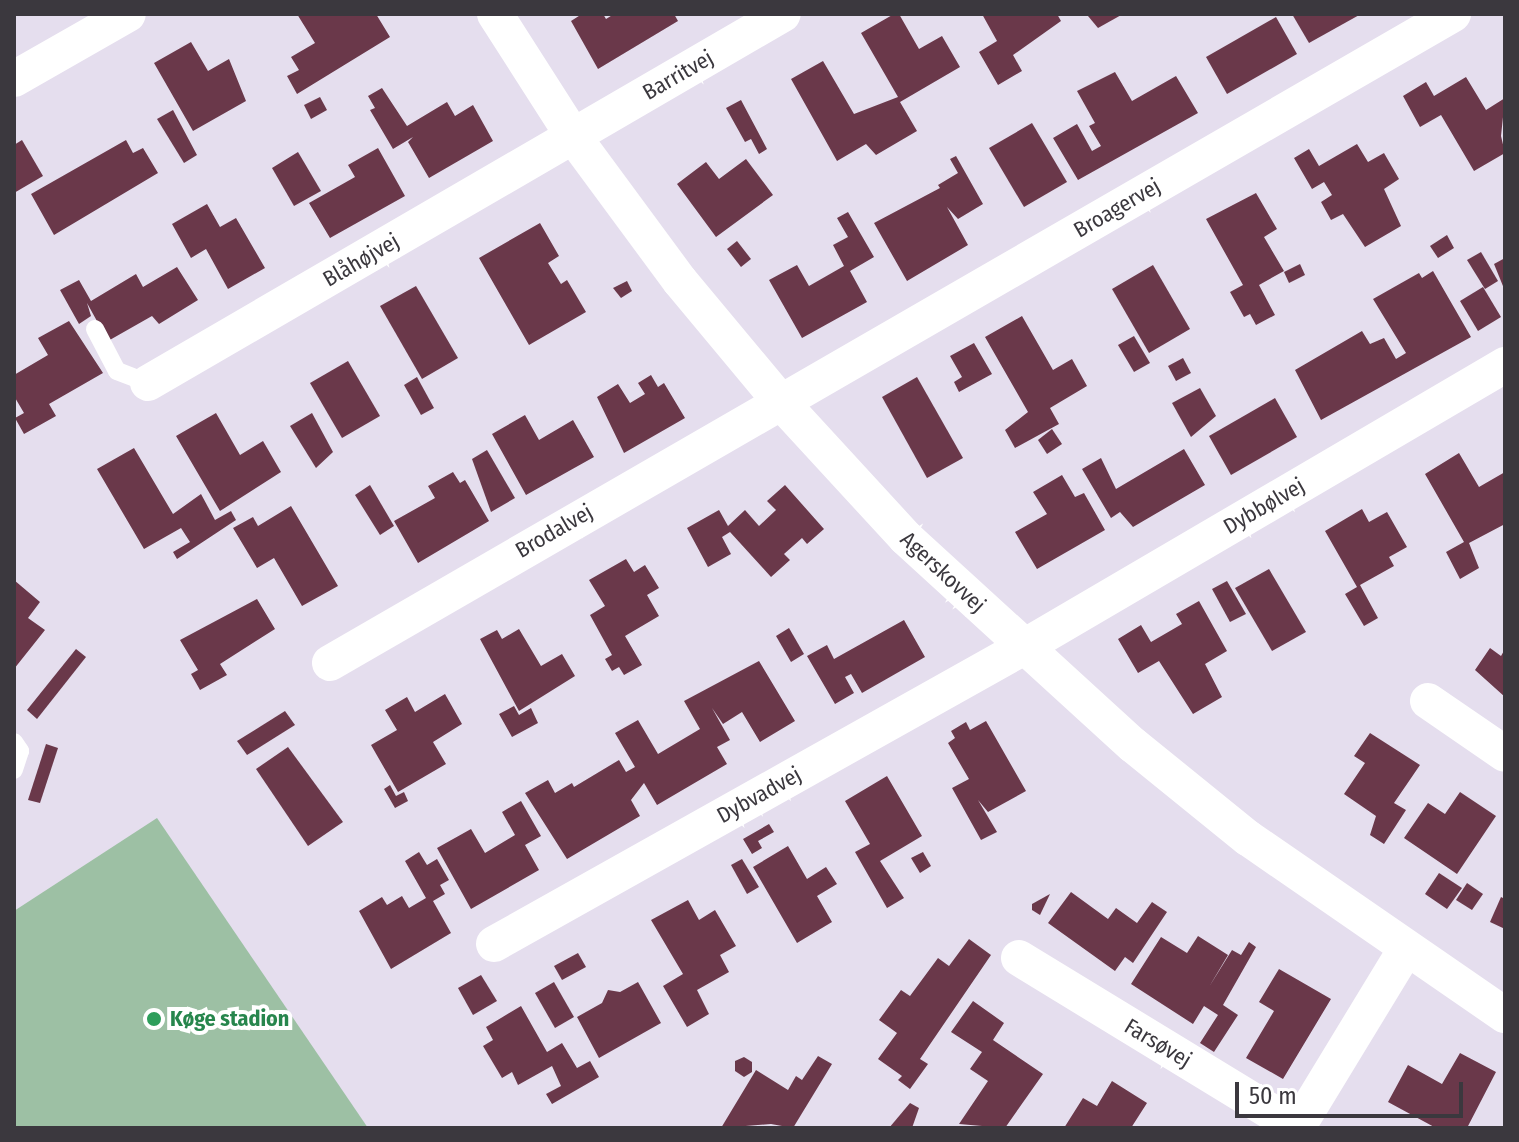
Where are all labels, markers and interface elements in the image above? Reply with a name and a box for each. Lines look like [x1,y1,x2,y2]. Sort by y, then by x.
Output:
street label: Barritvej [638,44,718,106]
street label: Broagervej [1069,173,1165,243]
street label: Blåhøjvej [318,228,404,292]
street label: Dybbølvej [1219,472,1309,540]
street label: Brodalvej [511,498,597,564]
street label: Agerskovvej [895,526,991,618]
street label: Dybvadvej [712,761,806,829]
place label: Køge stadion [170,1006,289,1032]
marker: Køge stadion [145,1010,163,1028]
street label: Farsøvej [1120,1013,1196,1073]
scale bar [1239,1066,1467,1116]
text: 50 m [1249,1082,1297,1110]

